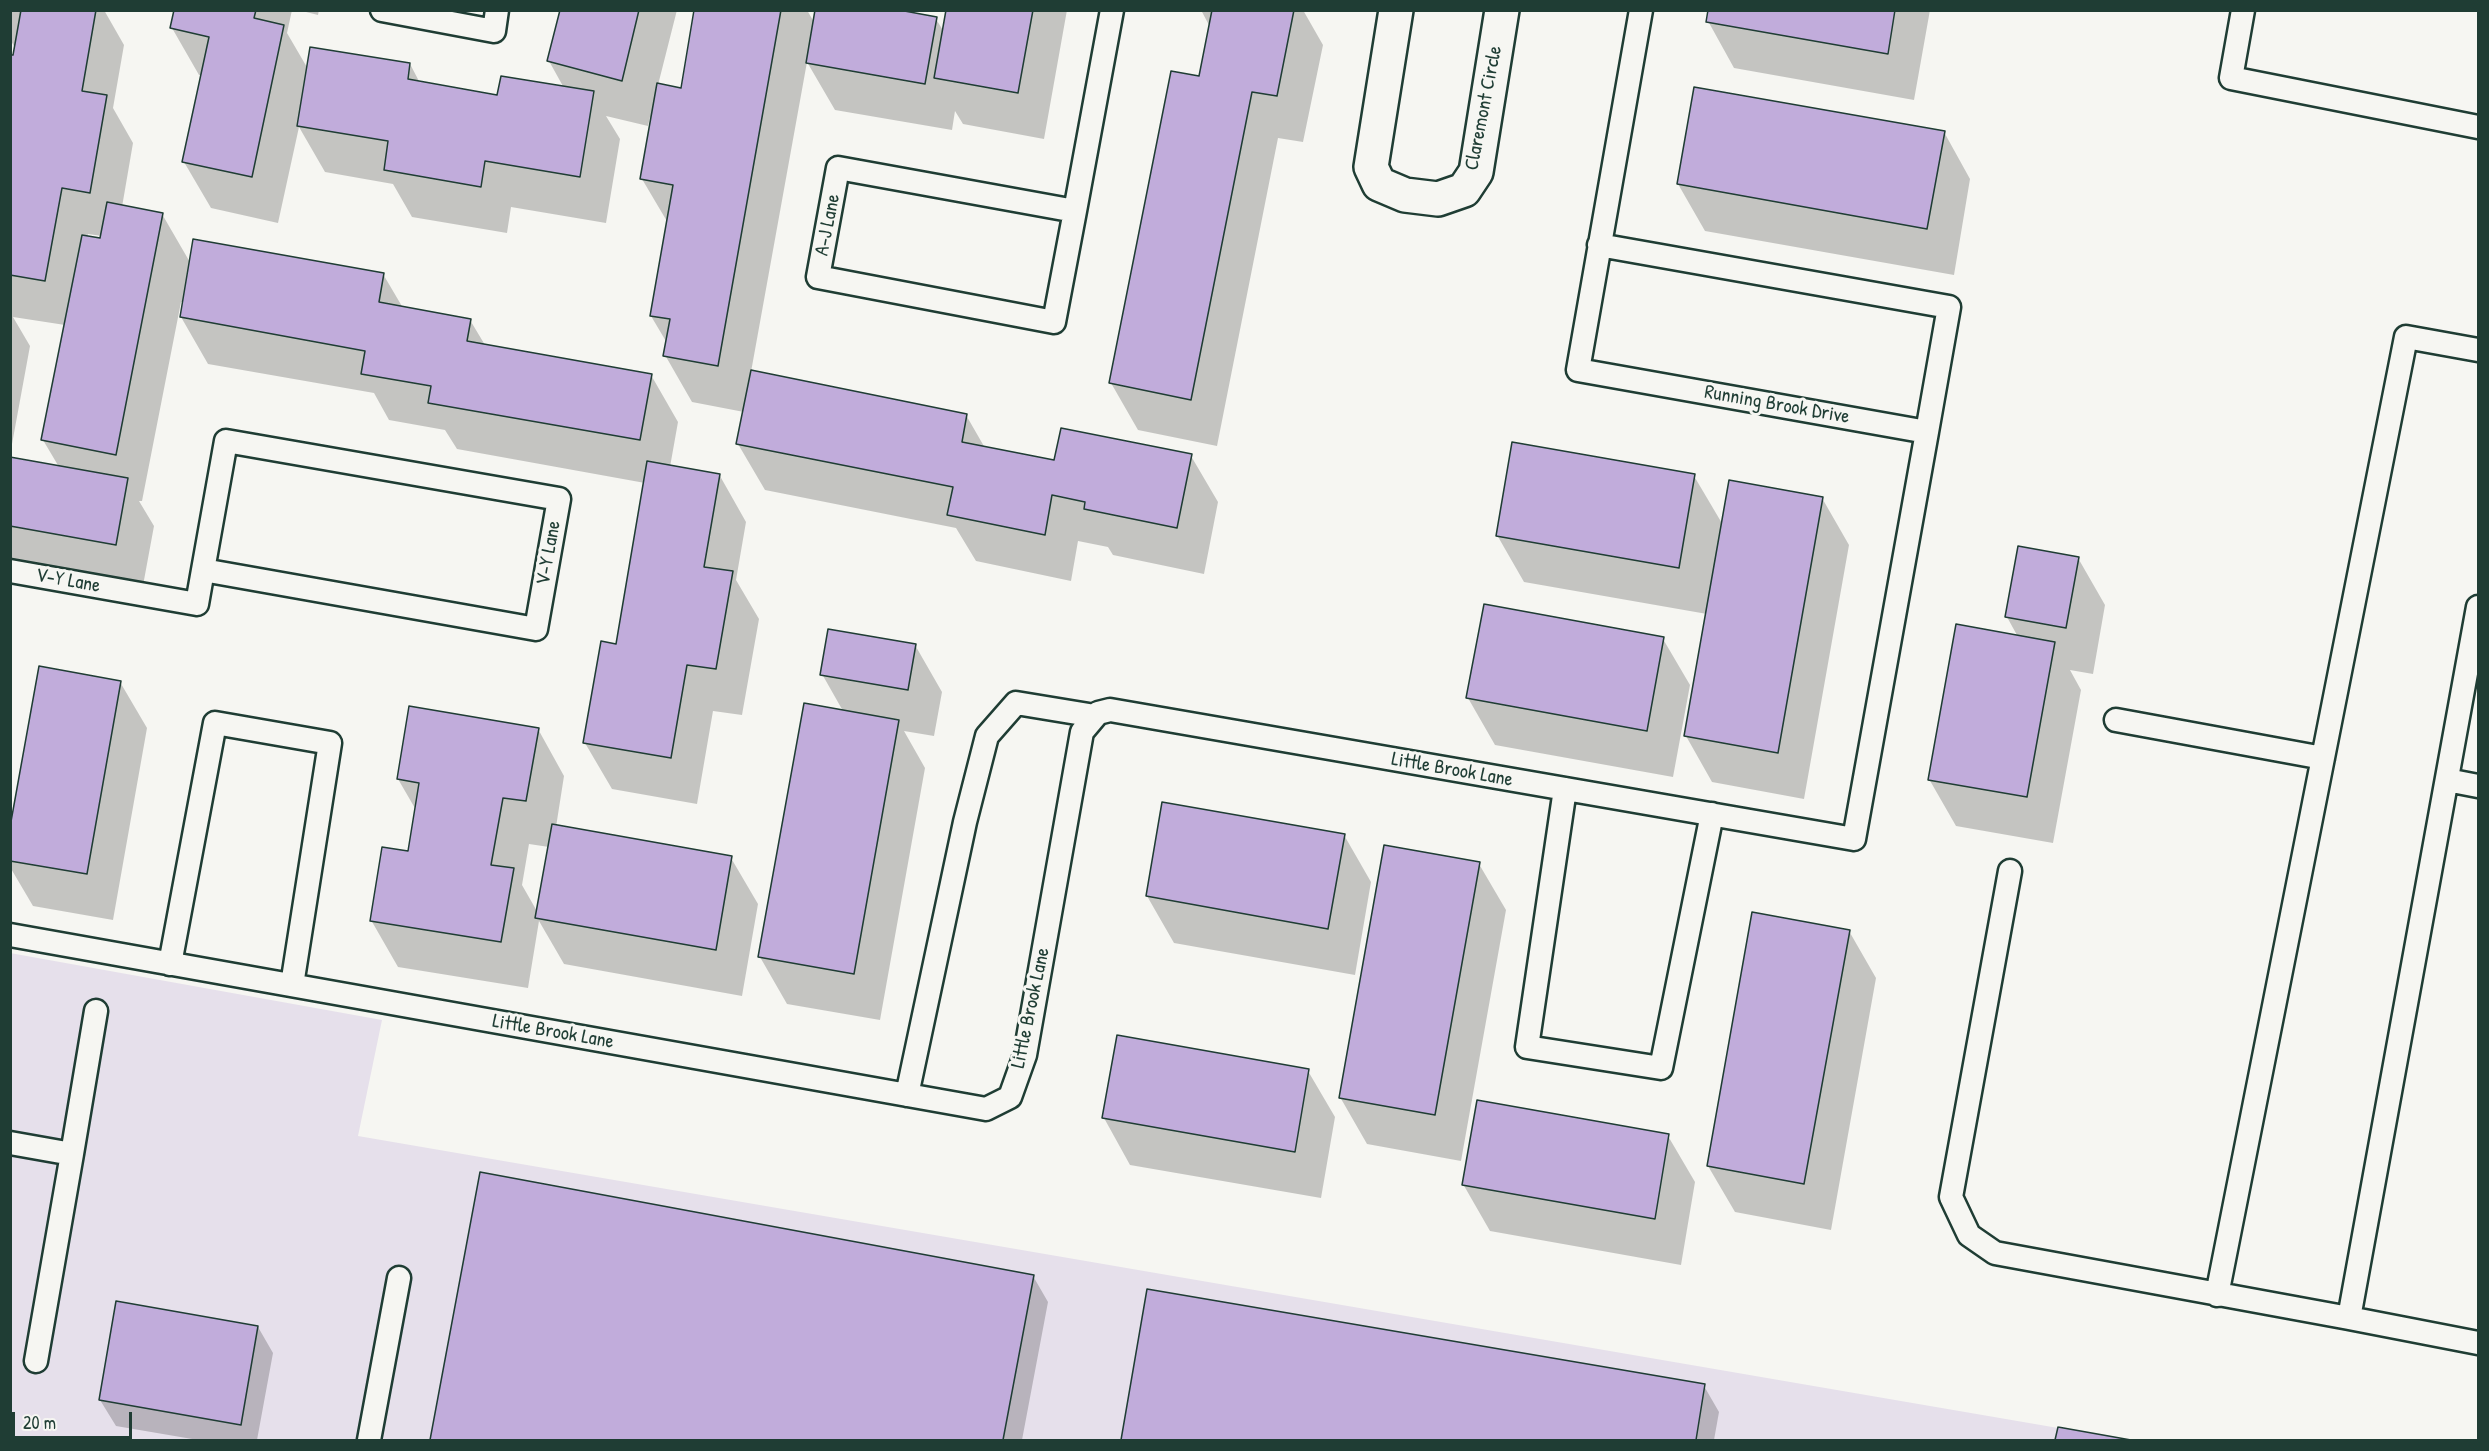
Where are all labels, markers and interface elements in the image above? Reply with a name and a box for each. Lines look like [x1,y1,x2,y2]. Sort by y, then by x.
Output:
street label: Claremont Circle [1460,44,1508,172]
street label: A-J Lane [810,192,846,258]
street label: Running Brook Drive [1703,380,1851,430]
street label: V-Y Lane [532,519,566,587]
street label: V-Y Lane [34,564,102,598]
street label: Little Brook Lane [1389,748,1515,792]
street label: Little Brook Lane [1007,945,1055,1071]
street label: Little Brook Lane [490,1010,616,1054]
scale bar [15,1400,135,1438]
text: 20 m [23,1410,56,1435]

